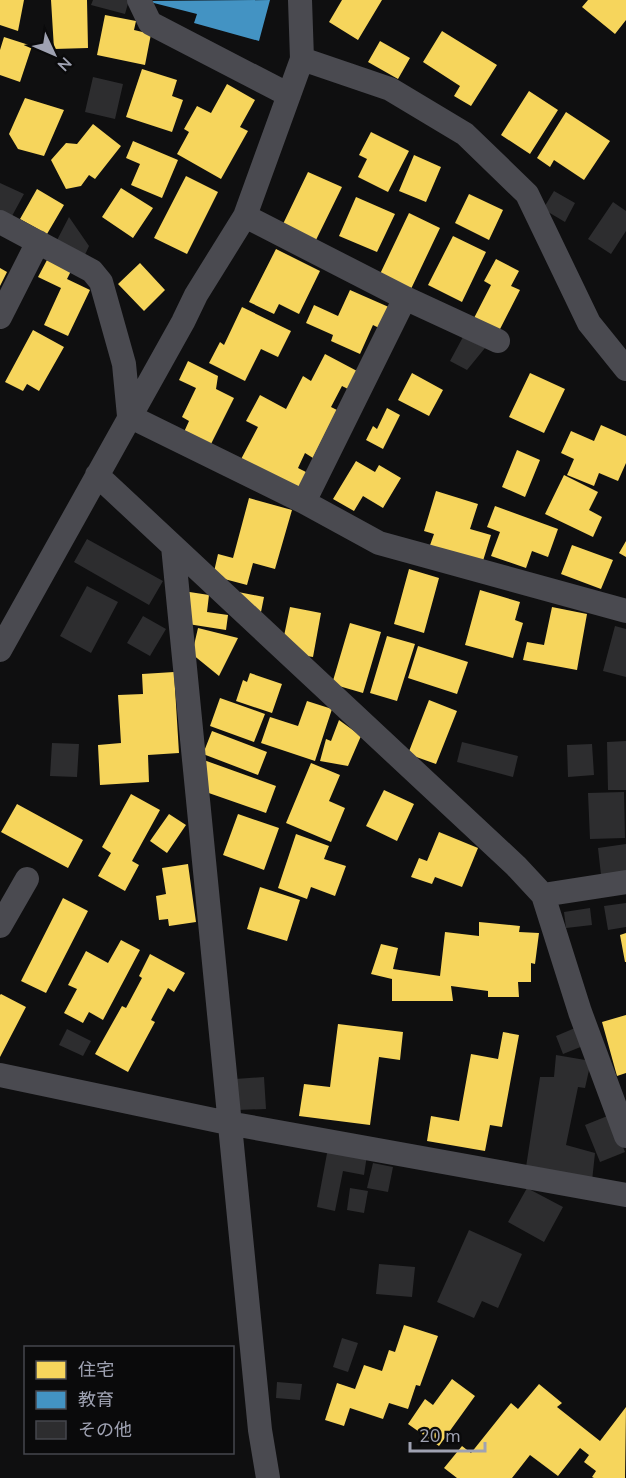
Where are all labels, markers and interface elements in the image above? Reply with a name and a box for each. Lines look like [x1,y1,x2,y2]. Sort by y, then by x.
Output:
north arrow [24,24,84,84]
text: N [52,52,76,76]
legend [24,1346,234,1454]
text: 住宅 [78,1358,114,1382]
text: 教育 [78,1388,114,1412]
scale bar [410,1415,485,1453]
text: その他 [78,1418,132,1442]
text: 20 m [419,1424,461,1448]

